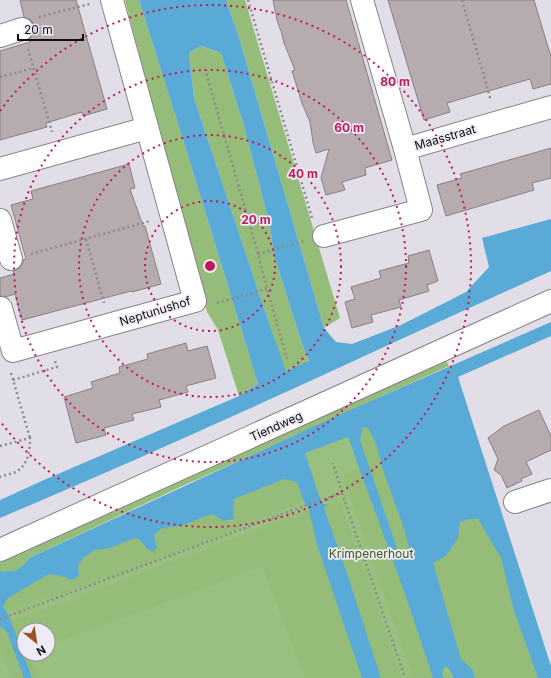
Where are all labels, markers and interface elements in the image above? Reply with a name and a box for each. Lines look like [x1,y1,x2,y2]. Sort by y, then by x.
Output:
scale bar [18,16,83,42]
text: 20 m [24,22,53,37]
text: 80 m [380,74,410,89]
text: 60 m [334,120,364,135]
street label: Maasstraat [413,121,477,153]
text: 40 m [288,166,318,181]
text: 20 m [241,212,271,227]
centre of rings [203,259,217,273]
street label: Neptunushof [118,293,193,329]
street label: Tiendweg [247,408,305,444]
park label: Krimpenerhout [329,546,413,561]
north arrow [16,622,56,662]
text: N [34,643,48,659]

